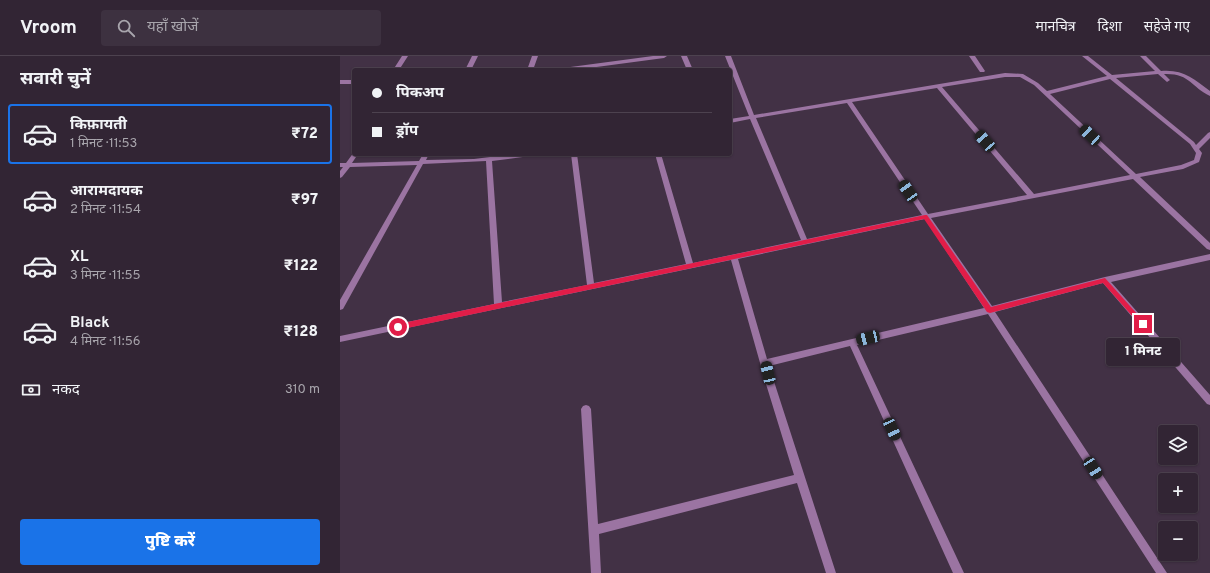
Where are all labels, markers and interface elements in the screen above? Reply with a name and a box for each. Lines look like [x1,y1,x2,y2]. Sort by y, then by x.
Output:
search box [101,10,381,46]
text: Vroom [20,16,77,40]
icon: search [115,17,137,39]
text: यहाँ खोजें [147,18,198,37]
text: मानचित्र [1036,19,1076,36]
text: दिशा [1098,19,1122,36]
text: सहेजे गए [1144,19,1190,36]
text: सवारी चुनें [20,68,91,91]
text: पिकअप [396,84,444,103]
icon: car [22,116,58,152]
text: किफ़ायती [70,116,127,135]
text: ड्रॉप [396,122,418,141]
car [1077,122,1103,148]
text: ₹72 [291,125,318,144]
car [973,128,997,154]
text: 1 मिनट · 11:53 [70,136,137,152]
car [896,178,920,204]
icon: car [22,182,58,218]
text: आरामदायक [70,182,143,201]
text: ₹97 [291,191,318,210]
text: 2 मिनट · 11:54 [70,202,141,218]
icon: car [22,248,58,284]
text: XL [70,248,88,267]
text: ₹122 [284,257,318,276]
text: 3 मिनट · 11:55 [70,268,141,284]
icon: car [22,314,58,350]
text: Black [70,314,110,333]
route end [1134,315,1152,333]
route start [389,318,407,336]
text: ₹128 [283,323,318,342]
car [855,329,881,347]
text: 4 मिनट · 11:56 [70,334,141,350]
callout: 1 मिनट [1106,338,1180,366]
text: 1 मिनट [1125,344,1161,360]
car [759,360,777,386]
icon: cash [20,379,42,401]
text: नकद [52,381,80,400]
text: 310 m [285,382,320,398]
car [881,416,903,442]
map controls [1158,425,1198,561]
button: layers [1158,425,1198,465]
car [1081,455,1105,481]
button: + [1158,473,1198,513]
button: पुष्टि करें [20,519,320,565]
button: − [1158,521,1198,561]

